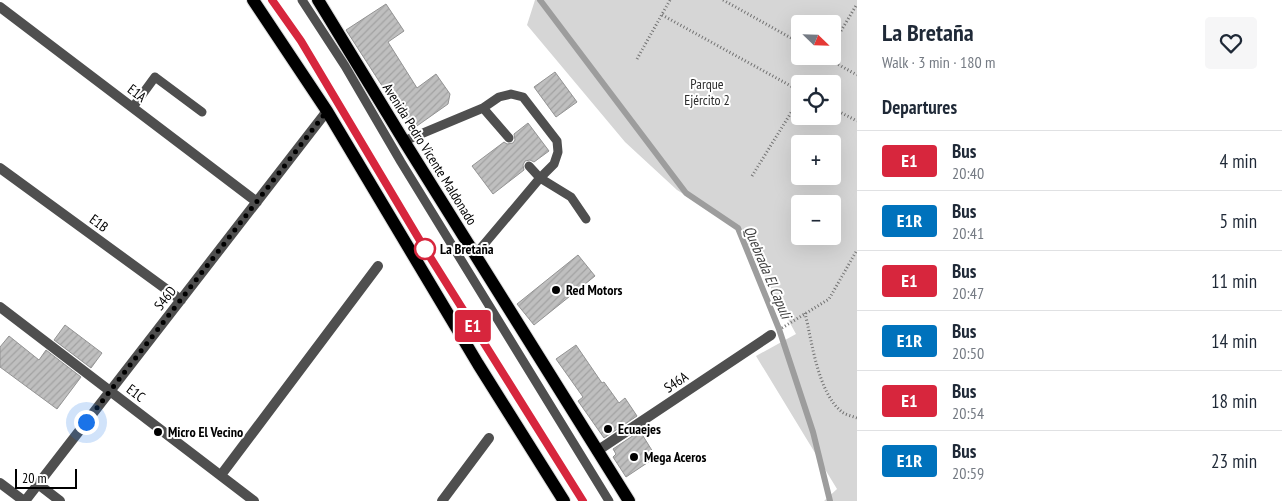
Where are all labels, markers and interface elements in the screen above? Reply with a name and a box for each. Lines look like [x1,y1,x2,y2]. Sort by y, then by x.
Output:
north arrow [791,15,841,65]
map controls [791,15,841,245]
text: La Bretaña [882,17,974,48]
button: heart [1205,17,1257,69]
text: Walk · 3 min · 180 m [882,52,995,72]
park label: Parque Ejército 2 [684,75,730,109]
button: locate [791,75,841,125]
street label: E1A [124,80,150,106]
street label: Avenida Pedro Vicente Maldonado [379,80,481,228]
text: Departures [882,95,957,119]
button: + [791,135,841,185]
text: Bus [952,139,976,163]
text: E1 [901,149,918,172]
text: 4 min [1220,149,1257,173]
text: 20:40 [952,163,984,183]
button: − [791,195,841,245]
text: Bus [952,199,976,223]
text: E1R [897,209,922,232]
text: 5 min [1220,209,1257,233]
street label: E1B [86,210,112,236]
water label: Quebrada El Capuli [740,223,797,323]
text: 20:41 [952,223,984,243]
marker: La Bretaña [414,238,436,260]
place label: La Bretaña [440,240,494,258]
text: Bus [952,259,976,283]
text: E1 [901,269,918,292]
text: 11 min [1211,269,1257,293]
place label: Red Motors [566,281,623,299]
street label: S46D [150,282,180,314]
text: 20:47 [952,283,984,303]
marker: Red Motors [550,284,562,296]
line badge: E1 [450,310,496,342]
text: E1 [465,314,481,337]
text: Bus [952,319,976,343]
text: E1R [897,329,922,352]
text: 14 min [1211,329,1257,353]
text: 20:50 [952,343,984,363]
street label: S46A [661,367,692,397]
text: Bus [952,379,976,403]
street label: E1C [123,380,149,406]
text: E1 [901,389,918,412]
text: 18 min [1211,389,1257,413]
text: 20:54 [952,403,984,423]
your location [74,410,99,435]
place label: Ecuaejes [618,420,661,438]
place label: Micro El Vecino [168,423,243,441]
marker: Ecuaejes [602,423,614,435]
marker: Micro El Vecino [152,426,164,438]
text: Bus [952,439,976,463]
place label: Mega Aceros [644,448,706,466]
text: E1R [897,449,922,472]
text: 23 min [1211,449,1257,473]
marker: Mega Aceros [628,451,640,463]
text: 20:59 [952,463,984,483]
scale bar [15,466,78,489]
text: 20 m [22,469,47,487]

